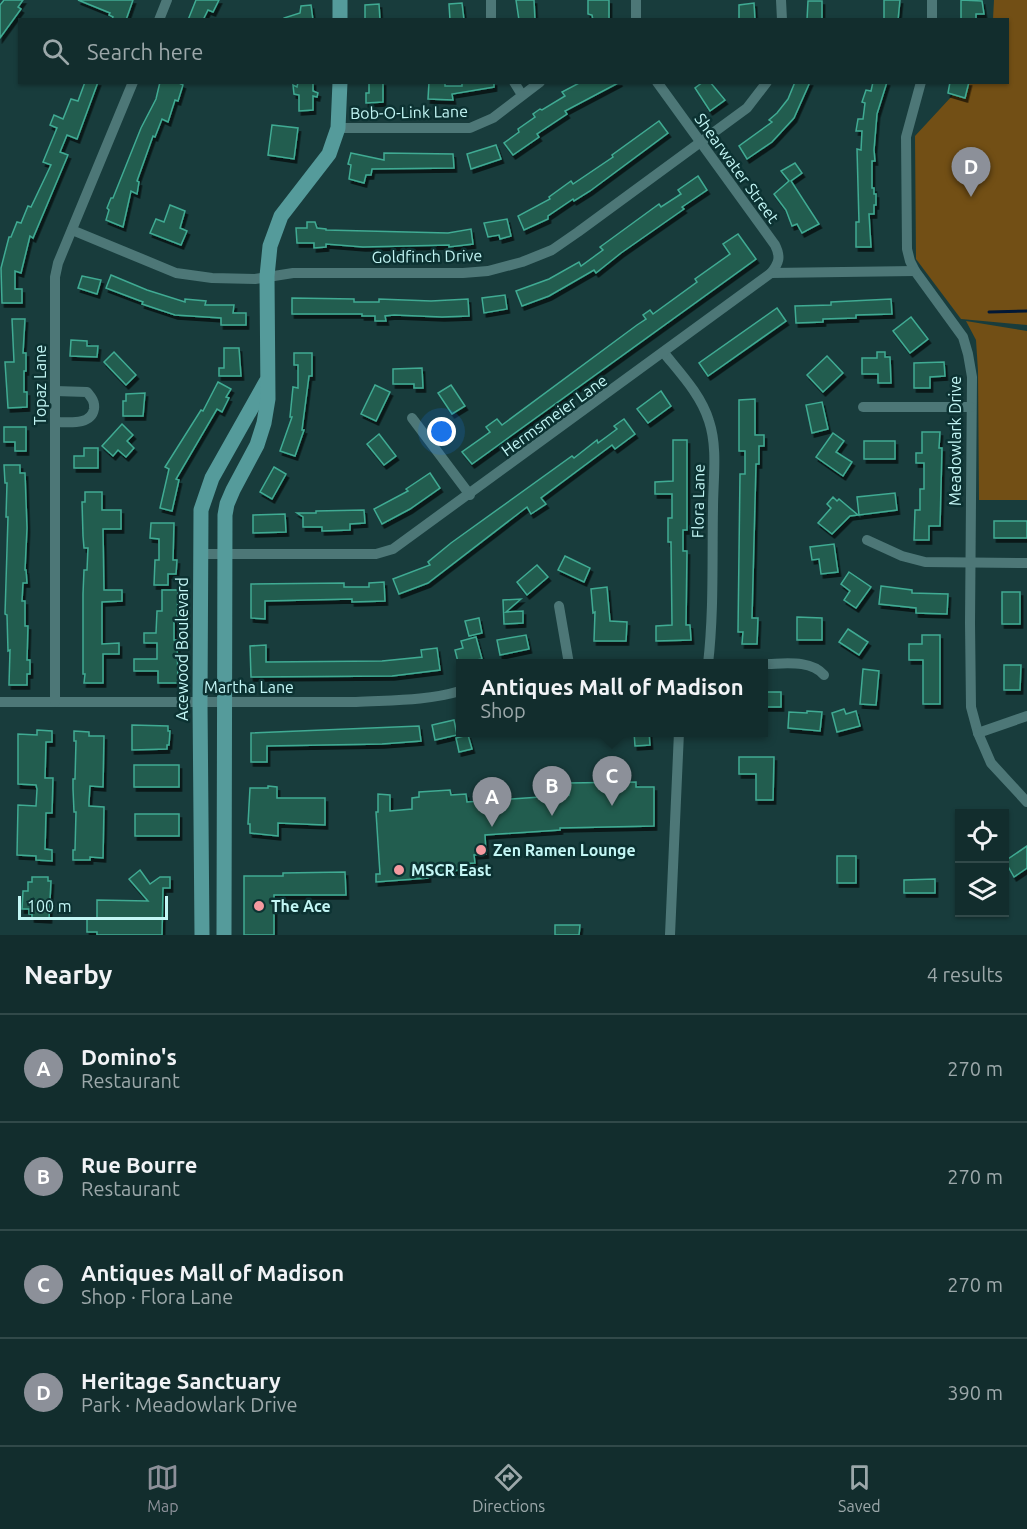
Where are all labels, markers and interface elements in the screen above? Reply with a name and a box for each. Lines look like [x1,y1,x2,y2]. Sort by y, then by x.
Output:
search box [18,18,1009,84]
icon: search [39,35,72,68]
text: Search here [87,39,203,64]
street label: Bob-O-Link Lane [350,102,468,122]
street label: Shearwater Street [691,110,783,227]
pin: D [952,148,990,197]
street label: Goldfinch Drive [371,246,483,266]
street label: Topaz Lane [31,345,49,425]
street label: Hermsmeier Lane [498,371,610,459]
street label: Meadowlark Drive [946,376,964,506]
your location [427,417,456,446]
street label: Flora Lane [688,464,708,538]
street label: Acewood Boulevard [173,577,191,721]
popup [456,659,768,737]
text: Antiques Mall of Madison [480,674,744,699]
street label: Martha Lane [204,678,294,696]
text: Shop [480,699,526,722]
pin: C [592,756,632,806]
pin: B [532,766,572,816]
pin: A [472,778,512,827]
map controls [955,809,1009,917]
button: locate [955,809,1009,863]
place label: Zen Ramen Lounge [493,841,636,859]
marker: Zen Ramen Lounge [474,843,488,857]
place label: MSCR East [411,861,491,879]
marker: MSCR East [392,863,406,877]
button: layers [955,863,1009,917]
scale bar [18,893,168,920]
text: 100 m [27,897,72,915]
place label: The Ace [271,897,331,915]
marker: The Ace [252,899,266,913]
text: Nearby [24,960,112,989]
text: 4 results [927,963,1003,986]
text: Domino's [81,1044,177,1069]
text: A [36,1057,51,1080]
text: 270 m [947,1057,1003,1080]
text: Restaurant [81,1069,180,1092]
text: Rue Bourre [81,1152,197,1177]
text: B [37,1165,50,1188]
text: 270 m [947,1165,1003,1188]
text: Restaurant [81,1177,180,1200]
text: Antiques Mall of Madison [81,1260,344,1285]
text: C [37,1273,50,1296]
text: 270 m [947,1273,1003,1296]
text: Shop · Flora Lane [81,1285,233,1308]
text: Heritage Sanctuary [81,1368,281,1393]
text: D [36,1381,51,1404]
text: 390 m [947,1381,1003,1404]
text: Park · Meadowlark Drive [81,1393,298,1416]
tab: Map [146,1461,179,1515]
tab: Directions [472,1461,545,1515]
tab: Saved [838,1461,881,1515]

